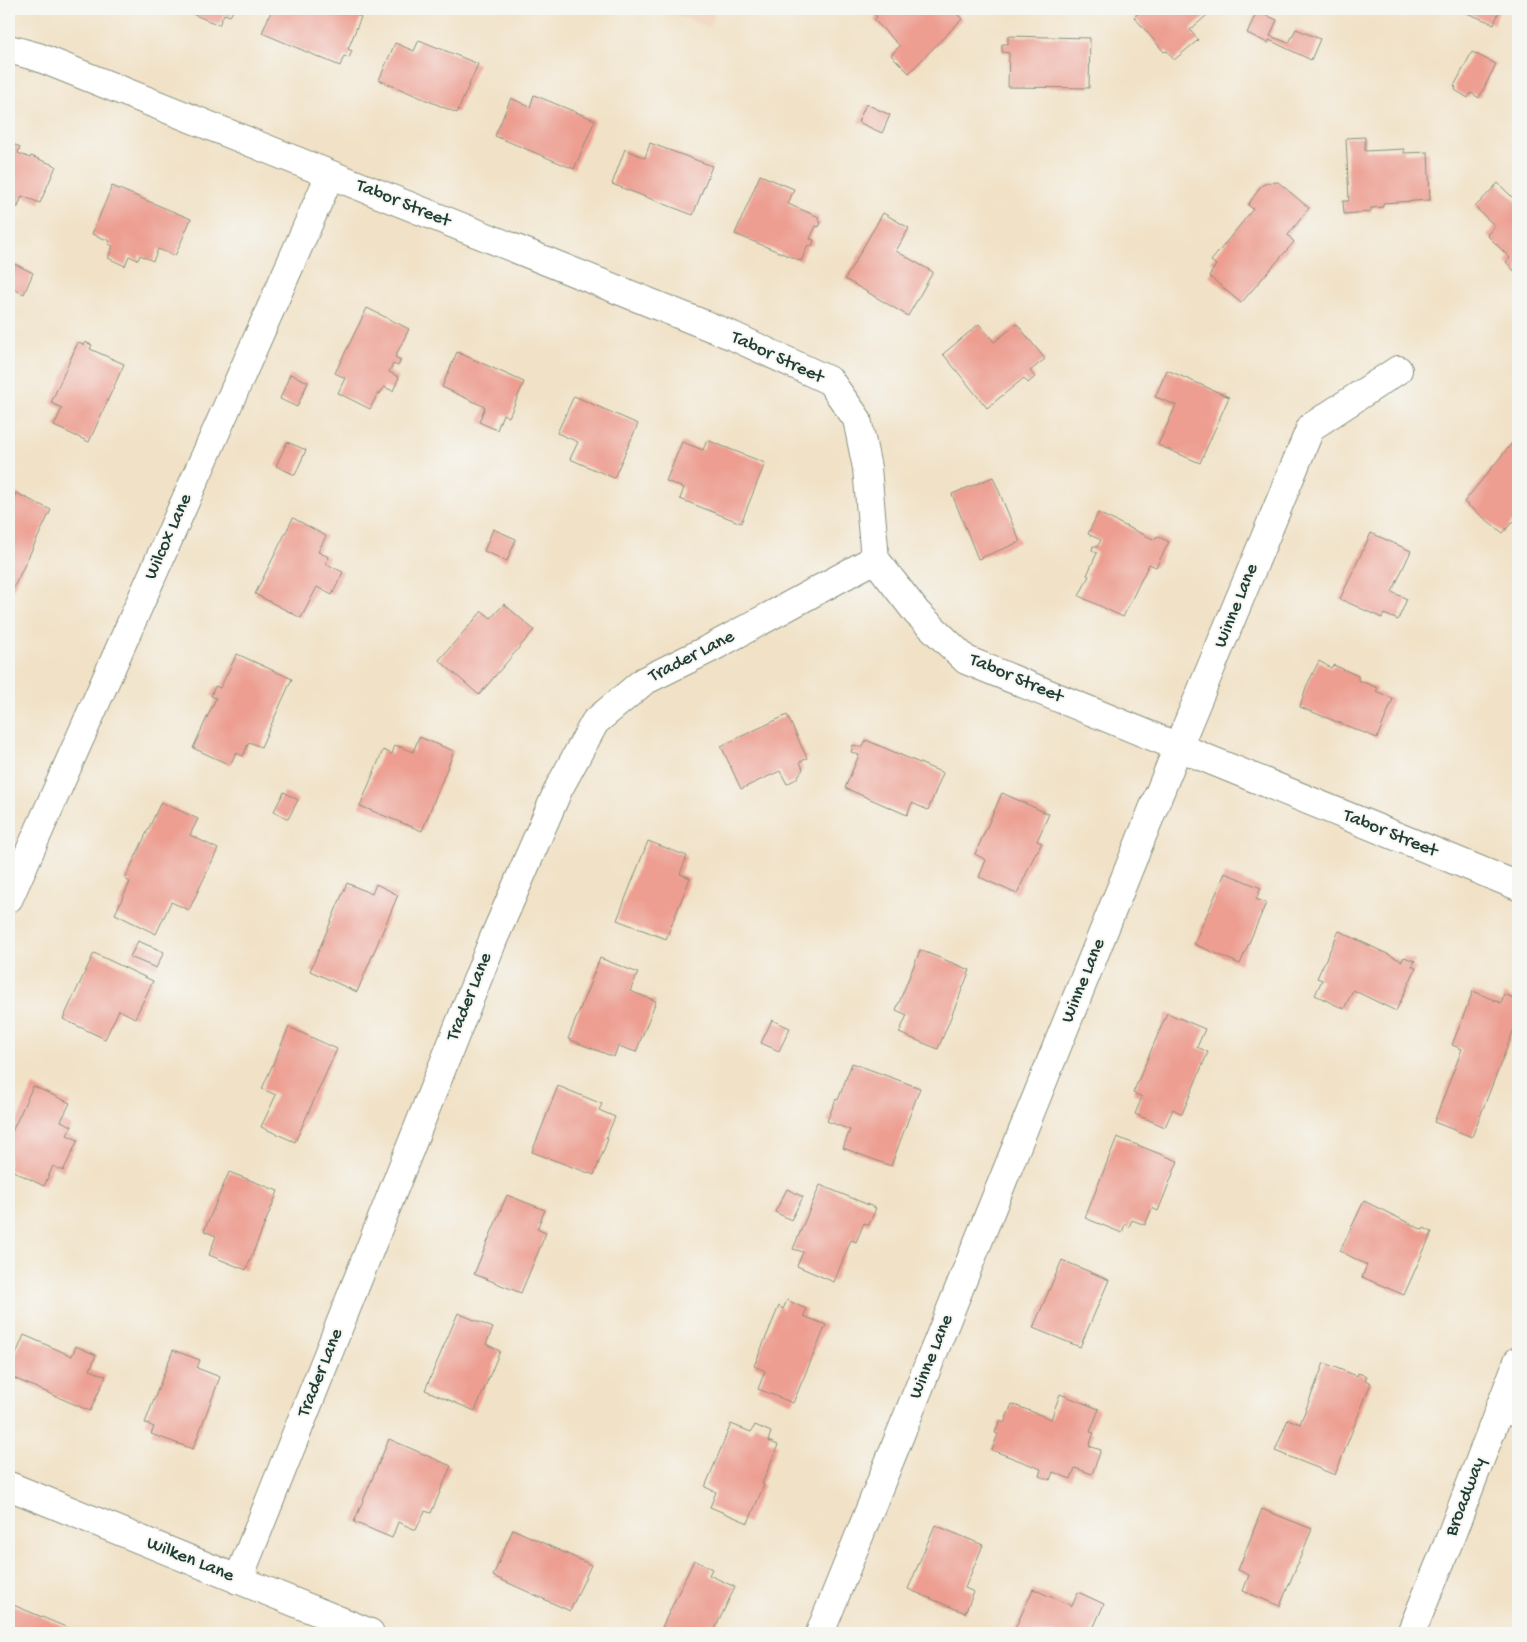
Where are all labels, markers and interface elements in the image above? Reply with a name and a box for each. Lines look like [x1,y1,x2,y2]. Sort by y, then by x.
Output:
street label: Tabor Street [352,174,456,234]
street label: Tabor Street [726,326,829,390]
street label: Wilcox Lane [140,490,198,584]
street label: Winne Lane [1210,560,1264,652]
street label: Trader Lane [644,626,739,689]
street label: Tabor Street [965,649,1068,710]
street label: Tabor Street [1339,804,1443,864]
street label: Winne Lane [1057,935,1111,1027]
street label: Trader Lane [442,949,498,1045]
street label: Winne Lane [905,1311,959,1403]
street label: Trader Lane [293,1325,349,1421]
street label: Broadway [1440,1454,1492,1541]
street label: Wilken Lane [143,1532,237,1588]

